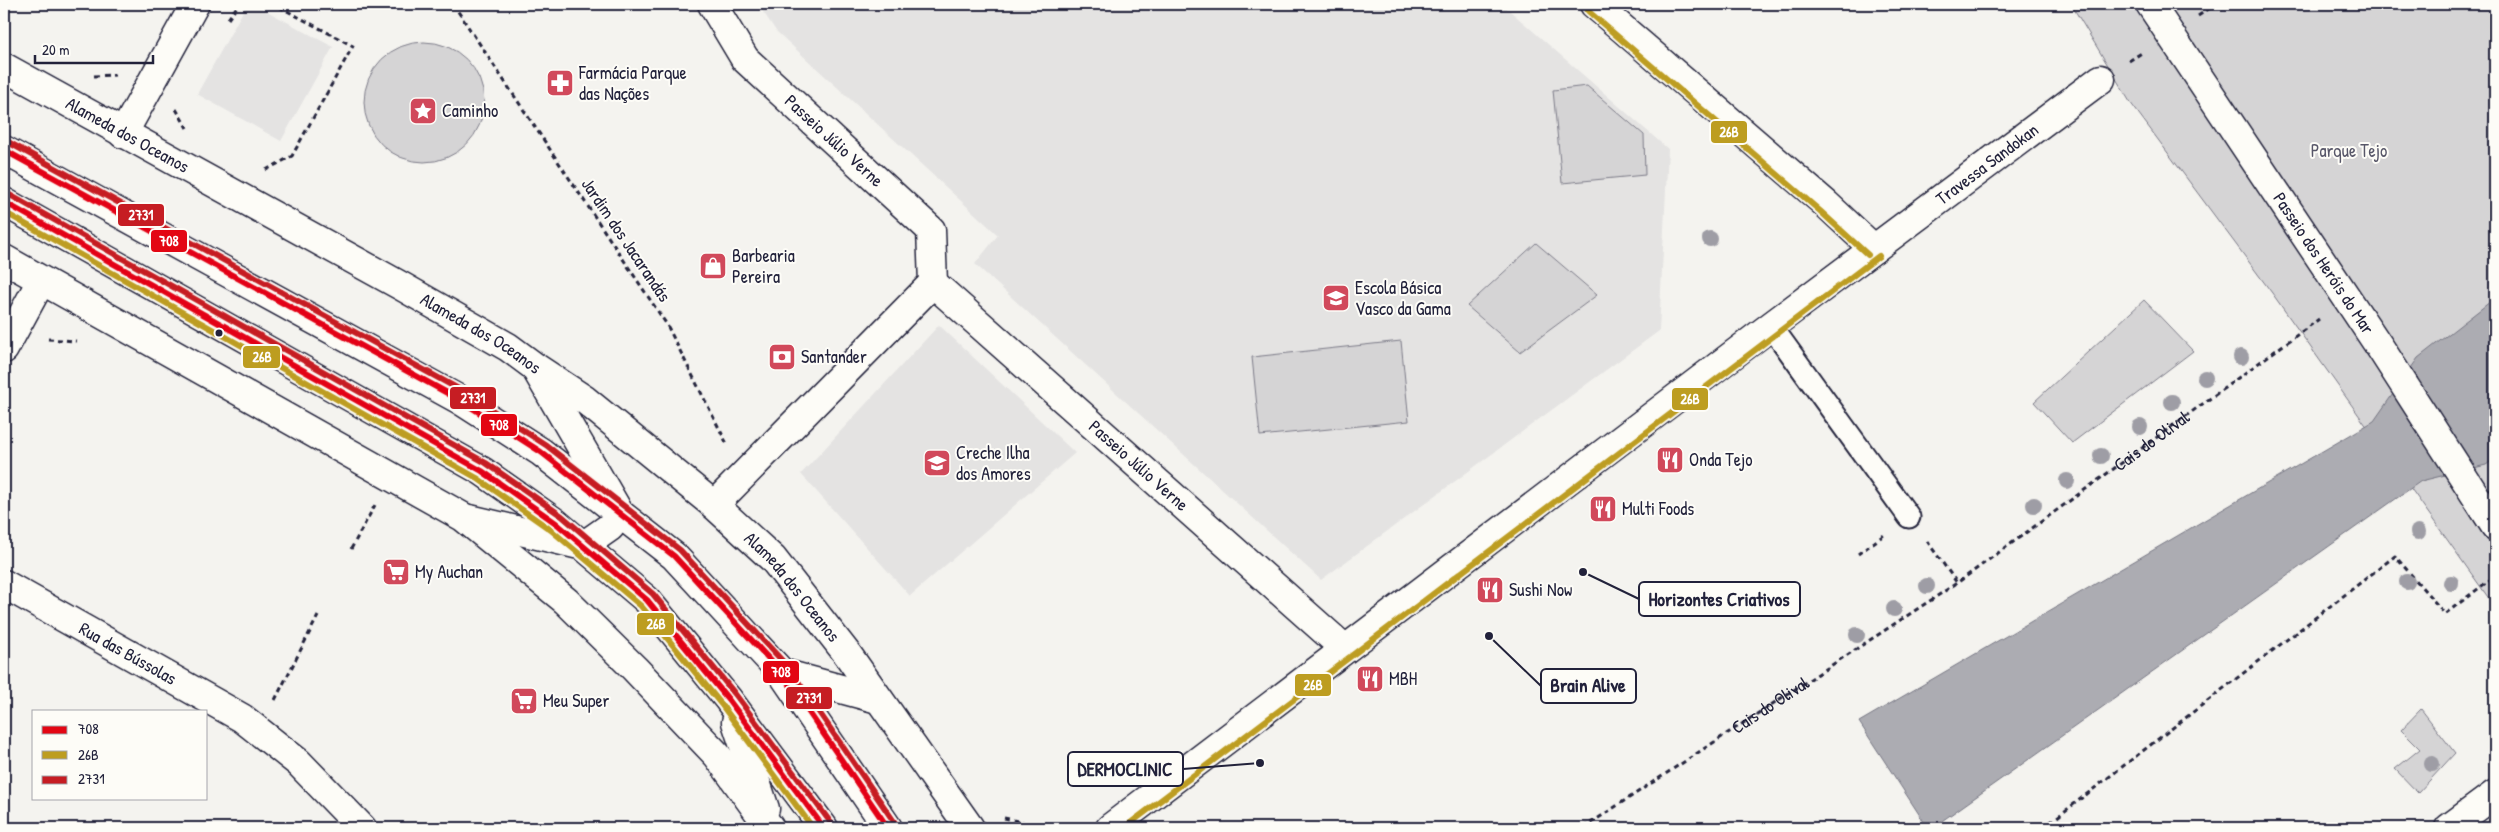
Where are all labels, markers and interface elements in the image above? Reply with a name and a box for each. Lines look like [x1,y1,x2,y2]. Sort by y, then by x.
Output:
scale bar [35,32,152,64]
text: 20 m [42,39,69,60]
place label: Farmácia Parque das Nações [578,60,687,106]
pharmacy icon: Farmácia Parque das Nações [545,68,575,98]
street label: Passeio Júlio Verne [780,89,889,192]
street label: Alameda dos Oceanos [62,91,194,179]
place icon: Caminho [408,96,438,126]
place label: Caminho [442,98,498,123]
street label: Travessa Sandokan [1930,117,2043,210]
line badge: 26B [1710,120,1748,144]
text: 26B [1719,122,1739,141]
park label: Parque Tejo [2311,138,2387,163]
street label: Jardim dos Jacarandás [576,173,677,307]
street label: Passeio dos Heróis do Mar [2268,187,2381,339]
line badge: 2731 [117,203,165,227]
text: 2731 [129,205,153,224]
line badge: 708 [150,229,188,253]
text: 708 [158,231,179,250]
place label: Barbearia Pereira [732,243,795,289]
shop icon: Barbearia Pereira [698,251,728,281]
place label: Escola Básica Vasco da Gama [1355,275,1451,321]
school or university icon: Escola Básica Vasco da Gama [1321,283,1351,313]
street label: Alameda dos Oceanos [416,286,546,380]
unlabelled marker [214,328,224,338]
bank icon: Santander [767,342,797,372]
place label: Santander [801,344,867,369]
line badge: 26B [242,345,281,369]
text: 26B [252,347,272,366]
line badge: 2731 [449,386,497,410]
line badge: 26B [1671,387,1709,411]
text: 2731 [461,388,485,407]
text: 26B [1680,389,1700,408]
street label: Cais do Olival [2108,404,2195,477]
line badge: 708 [480,413,518,437]
street label: Passeio Júlio Verne [1084,414,1194,516]
text: 708 [488,415,509,434]
place label: Creche Ilha dos Amores [956,440,1031,486]
restaurant icon: Onda Tejo [1655,445,1685,475]
place label: Onda Tejo [1689,447,1752,472]
school or university icon: Creche Ilha dos Amores [922,448,952,478]
restaurant icon: Multi Foods [1588,494,1618,524]
place label: Multi Foods [1622,496,1694,521]
street label: Alameda dos Oceanos [739,526,846,647]
supermarket icon: My Auchan [381,557,411,587]
place label: My Auchan [415,559,483,584]
restaurant icon: Sushi Now [1475,575,1505,605]
place label: Sushi Now [1509,577,1572,602]
callout: Horizontes Criativos [1639,582,1800,616]
text: Horizontes Criativos [1648,586,1790,612]
line badge: 26B [636,612,675,636]
text: 26B [646,614,666,633]
street label: Rua das Bússolas [75,616,181,691]
line badge: 708 [762,660,800,684]
text: 708 [770,662,791,681]
restaurant icon: MBH [1355,664,1385,694]
place label: MBH [1389,666,1417,691]
callout: Brain Alive [1541,669,1636,703]
street label: Cais do Olival [1726,670,1814,740]
text: Brain Alive [1550,672,1626,698]
line badge: 26B [1294,673,1332,697]
text: 26B [1303,675,1323,694]
supermarket icon: Meu Super [509,686,539,716]
line badge: 2731 [785,686,833,710]
place label: Meu Super [543,688,610,713]
text: 2731 [797,688,821,707]
legend [32,710,208,800]
text: 708 [78,718,99,739]
text: 26B [78,744,99,765]
callout: DERMOCLINIC [1068,752,1183,786]
text: DERMOCLINIC [1078,756,1172,782]
text: 2731 [78,768,105,789]

